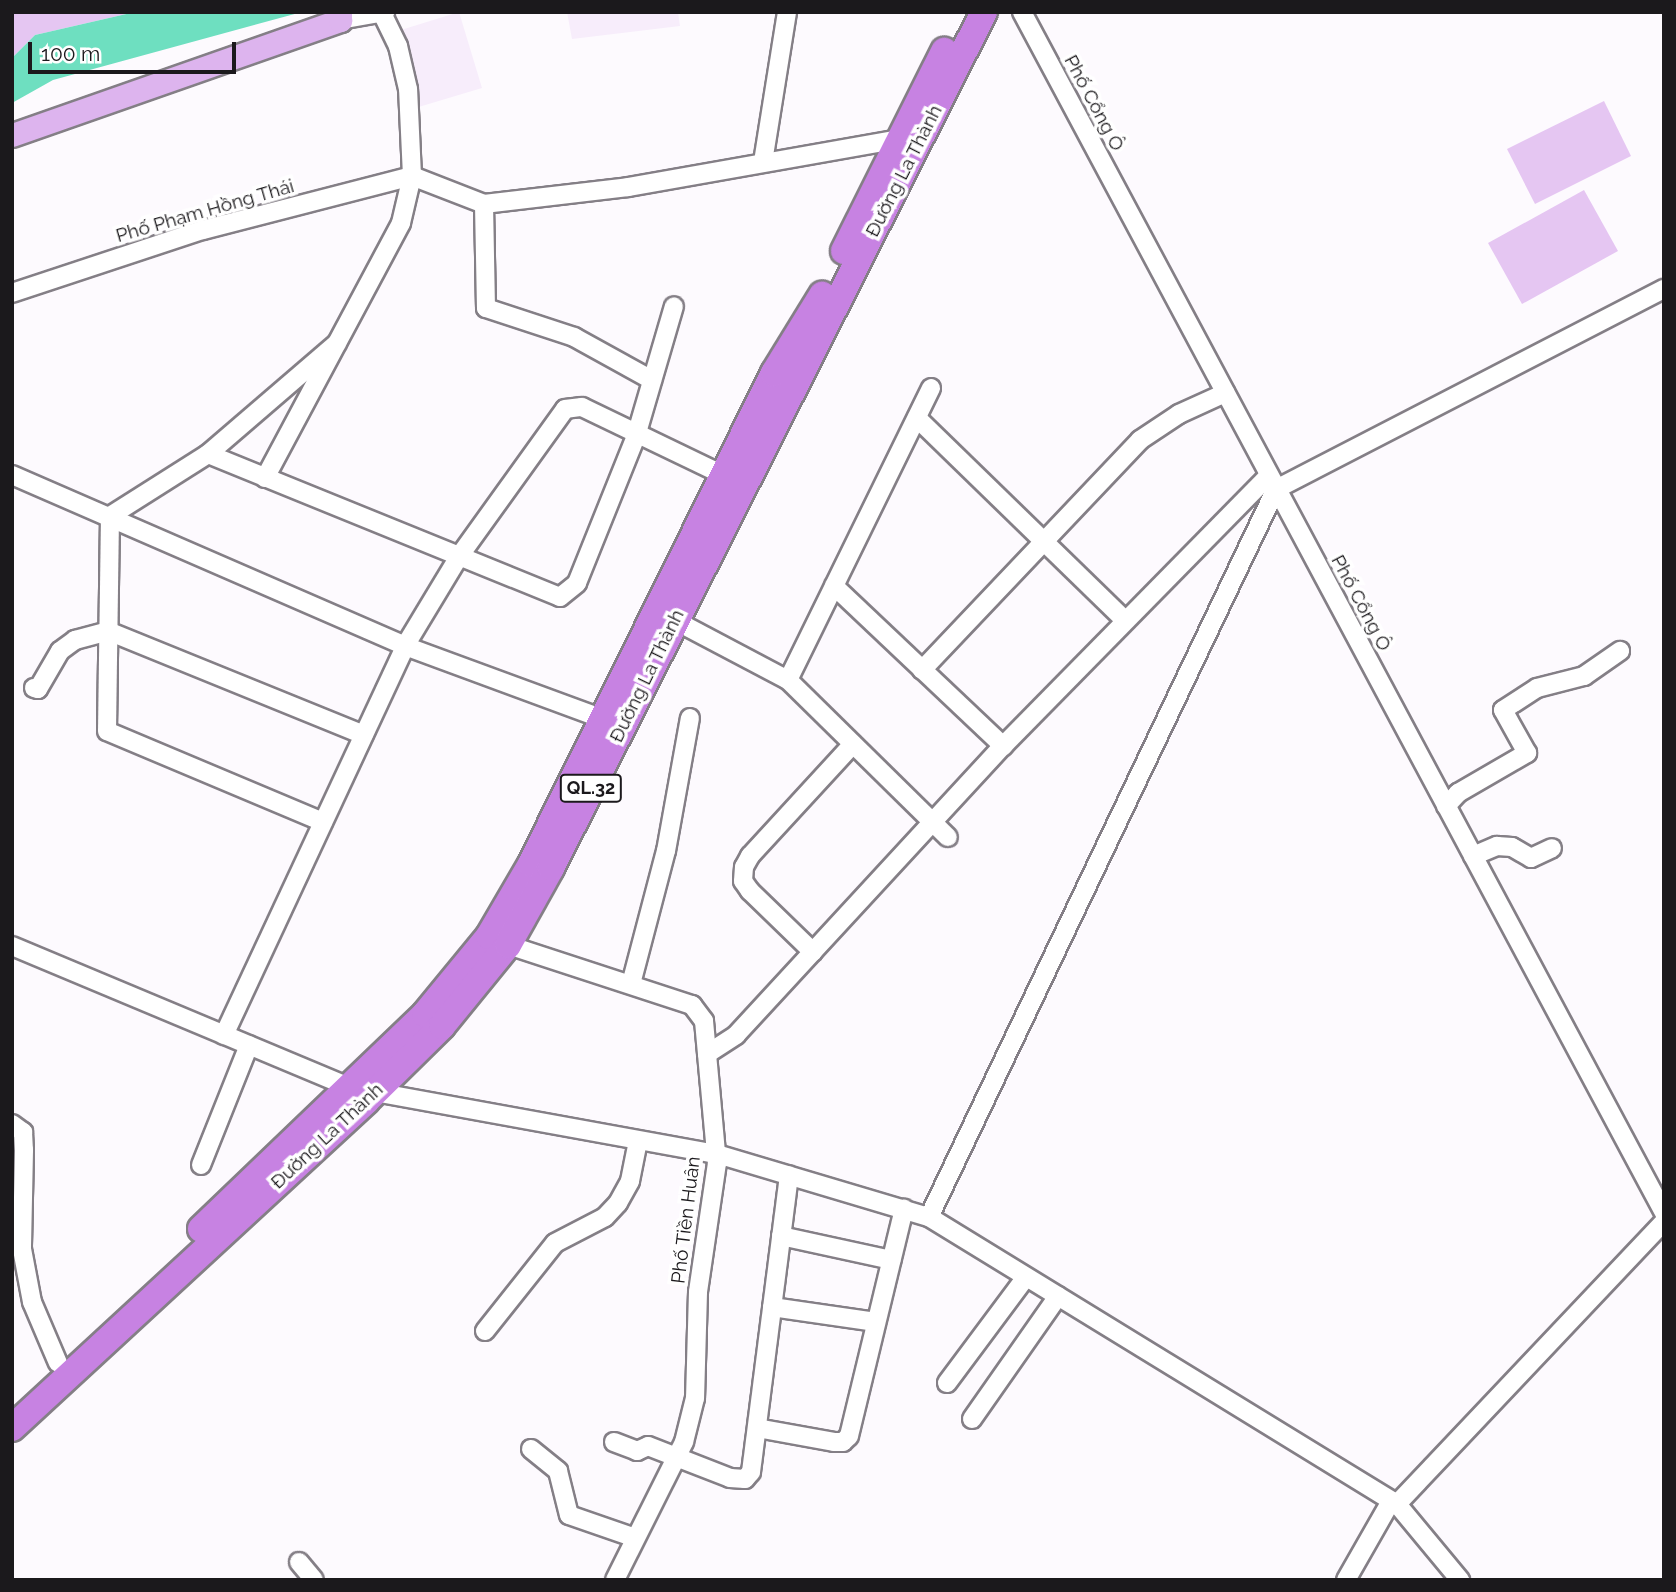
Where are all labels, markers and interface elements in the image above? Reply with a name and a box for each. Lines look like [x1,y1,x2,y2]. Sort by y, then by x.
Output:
scale bar [32,28,240,72]
text: 100 m [41,41,100,66]
street label: Phố Cổng Ô [1059,51,1129,155]
street label: Đường La Thành [861,101,947,241]
street label: Phố Phạm Hồng Thái [113,175,297,247]
street label: Phố Cổng Ô [1326,551,1396,655]
street label: Đường La Thành [605,606,689,746]
road number: QL.32 [560,774,622,802]
street label: Đường La Thành [266,1078,388,1194]
street label: Phố Tiền Huân [667,1155,705,1285]

